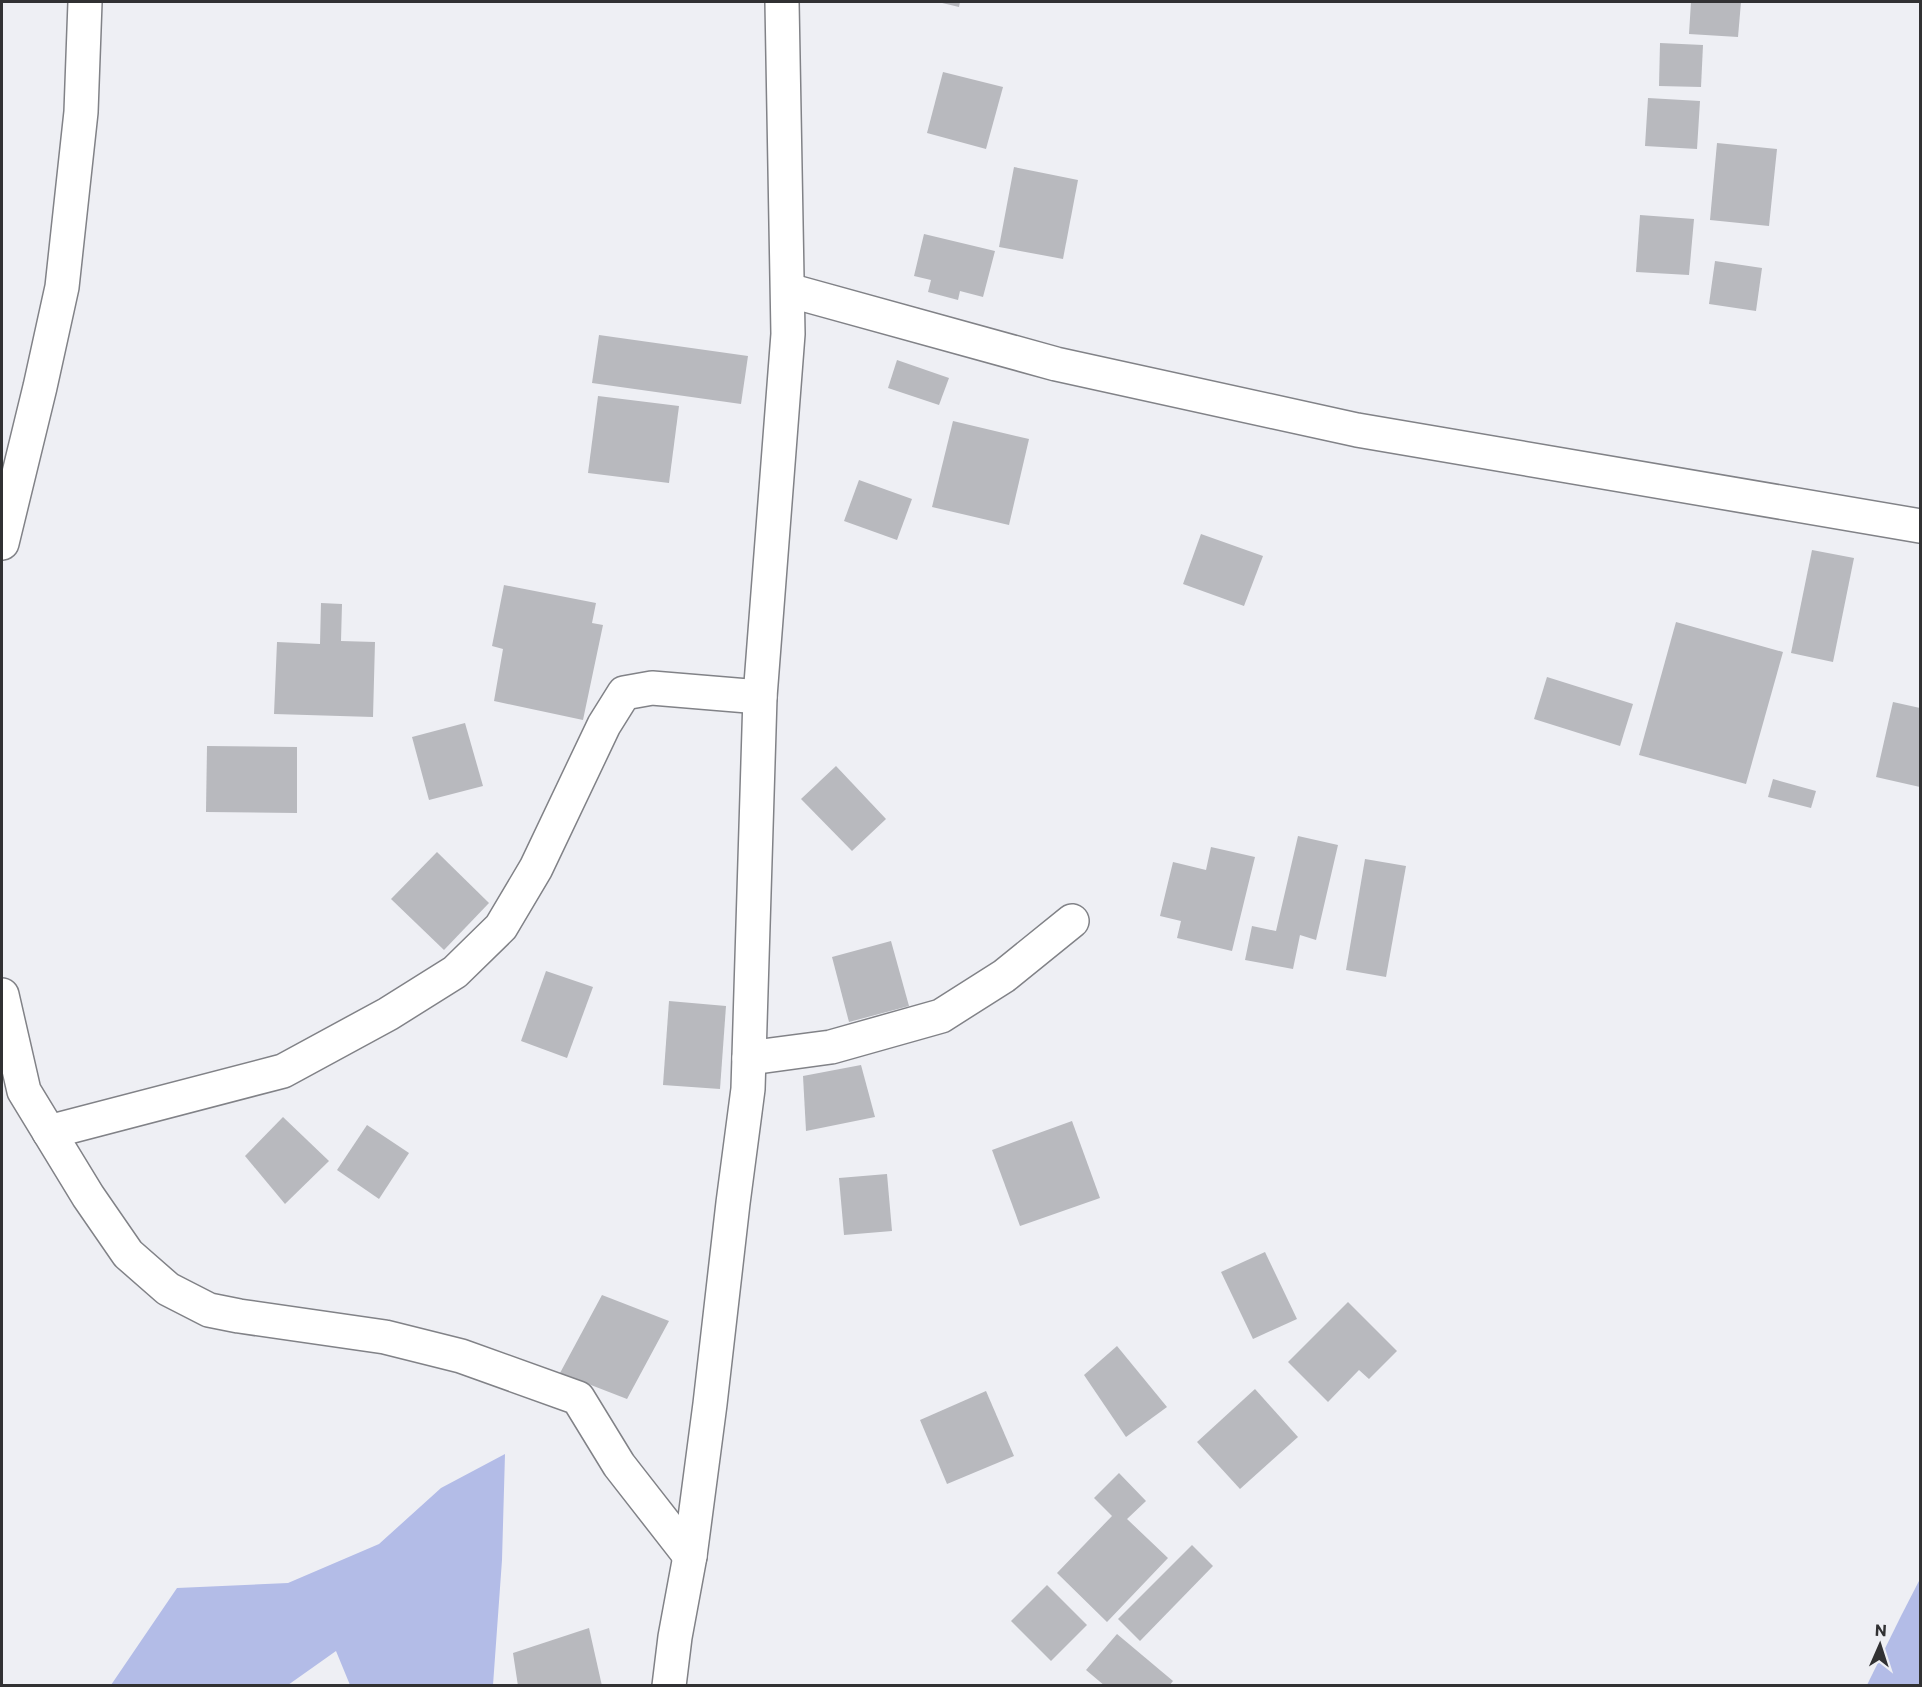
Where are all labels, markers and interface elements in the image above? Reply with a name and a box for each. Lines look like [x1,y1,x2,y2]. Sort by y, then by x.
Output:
north arrow [1850,1615,1910,1675]
text: N [1874,1620,1887,1639]

